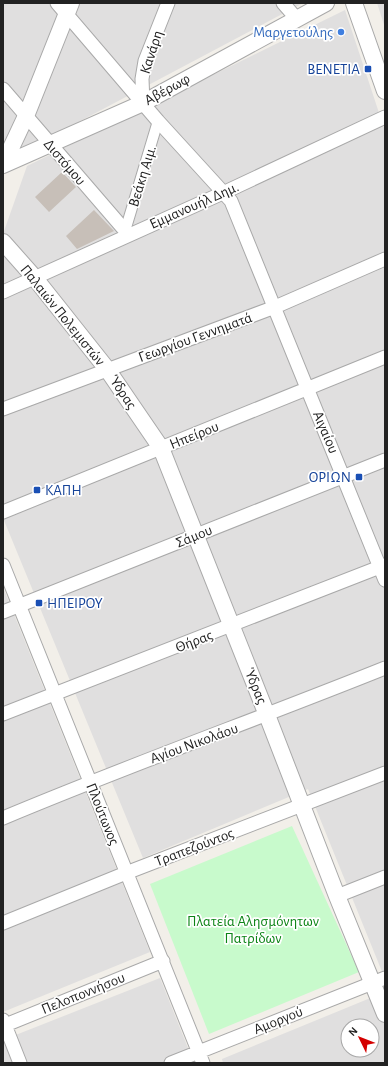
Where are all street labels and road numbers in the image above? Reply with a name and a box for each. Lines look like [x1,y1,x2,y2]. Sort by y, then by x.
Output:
street label: Κανάρη [137,29,165,76]
street label: Αβέρωφ [142,71,193,108]
street label: Διστόμου [41,136,88,188]
street label: Βεάκη Αιμ. [126,144,159,209]
street label: Εμμανουήλ Δημ. [147,179,241,232]
street label: Παλαιών Πολεμιστών [17,262,108,369]
street label: Γεωργίου Γεννηματά [136,310,254,365]
street label: Ύδρας [106,373,139,412]
street label: Αιγαίου [310,409,341,456]
street label: Ηπείρου [167,419,221,452]
street label: Σάμου [174,522,215,551]
street label: Θήρας [174,628,215,655]
street label: Ύδρας [242,666,270,706]
street label: Αγίου Νικολάου [148,721,240,766]
street label: Πλούτωνος [83,781,122,847]
street label: Τραπεζούντος [153,825,236,869]
street label: Πελοποννήσου [39,970,127,1017]
street label: Αμοργού [252,1004,305,1037]

